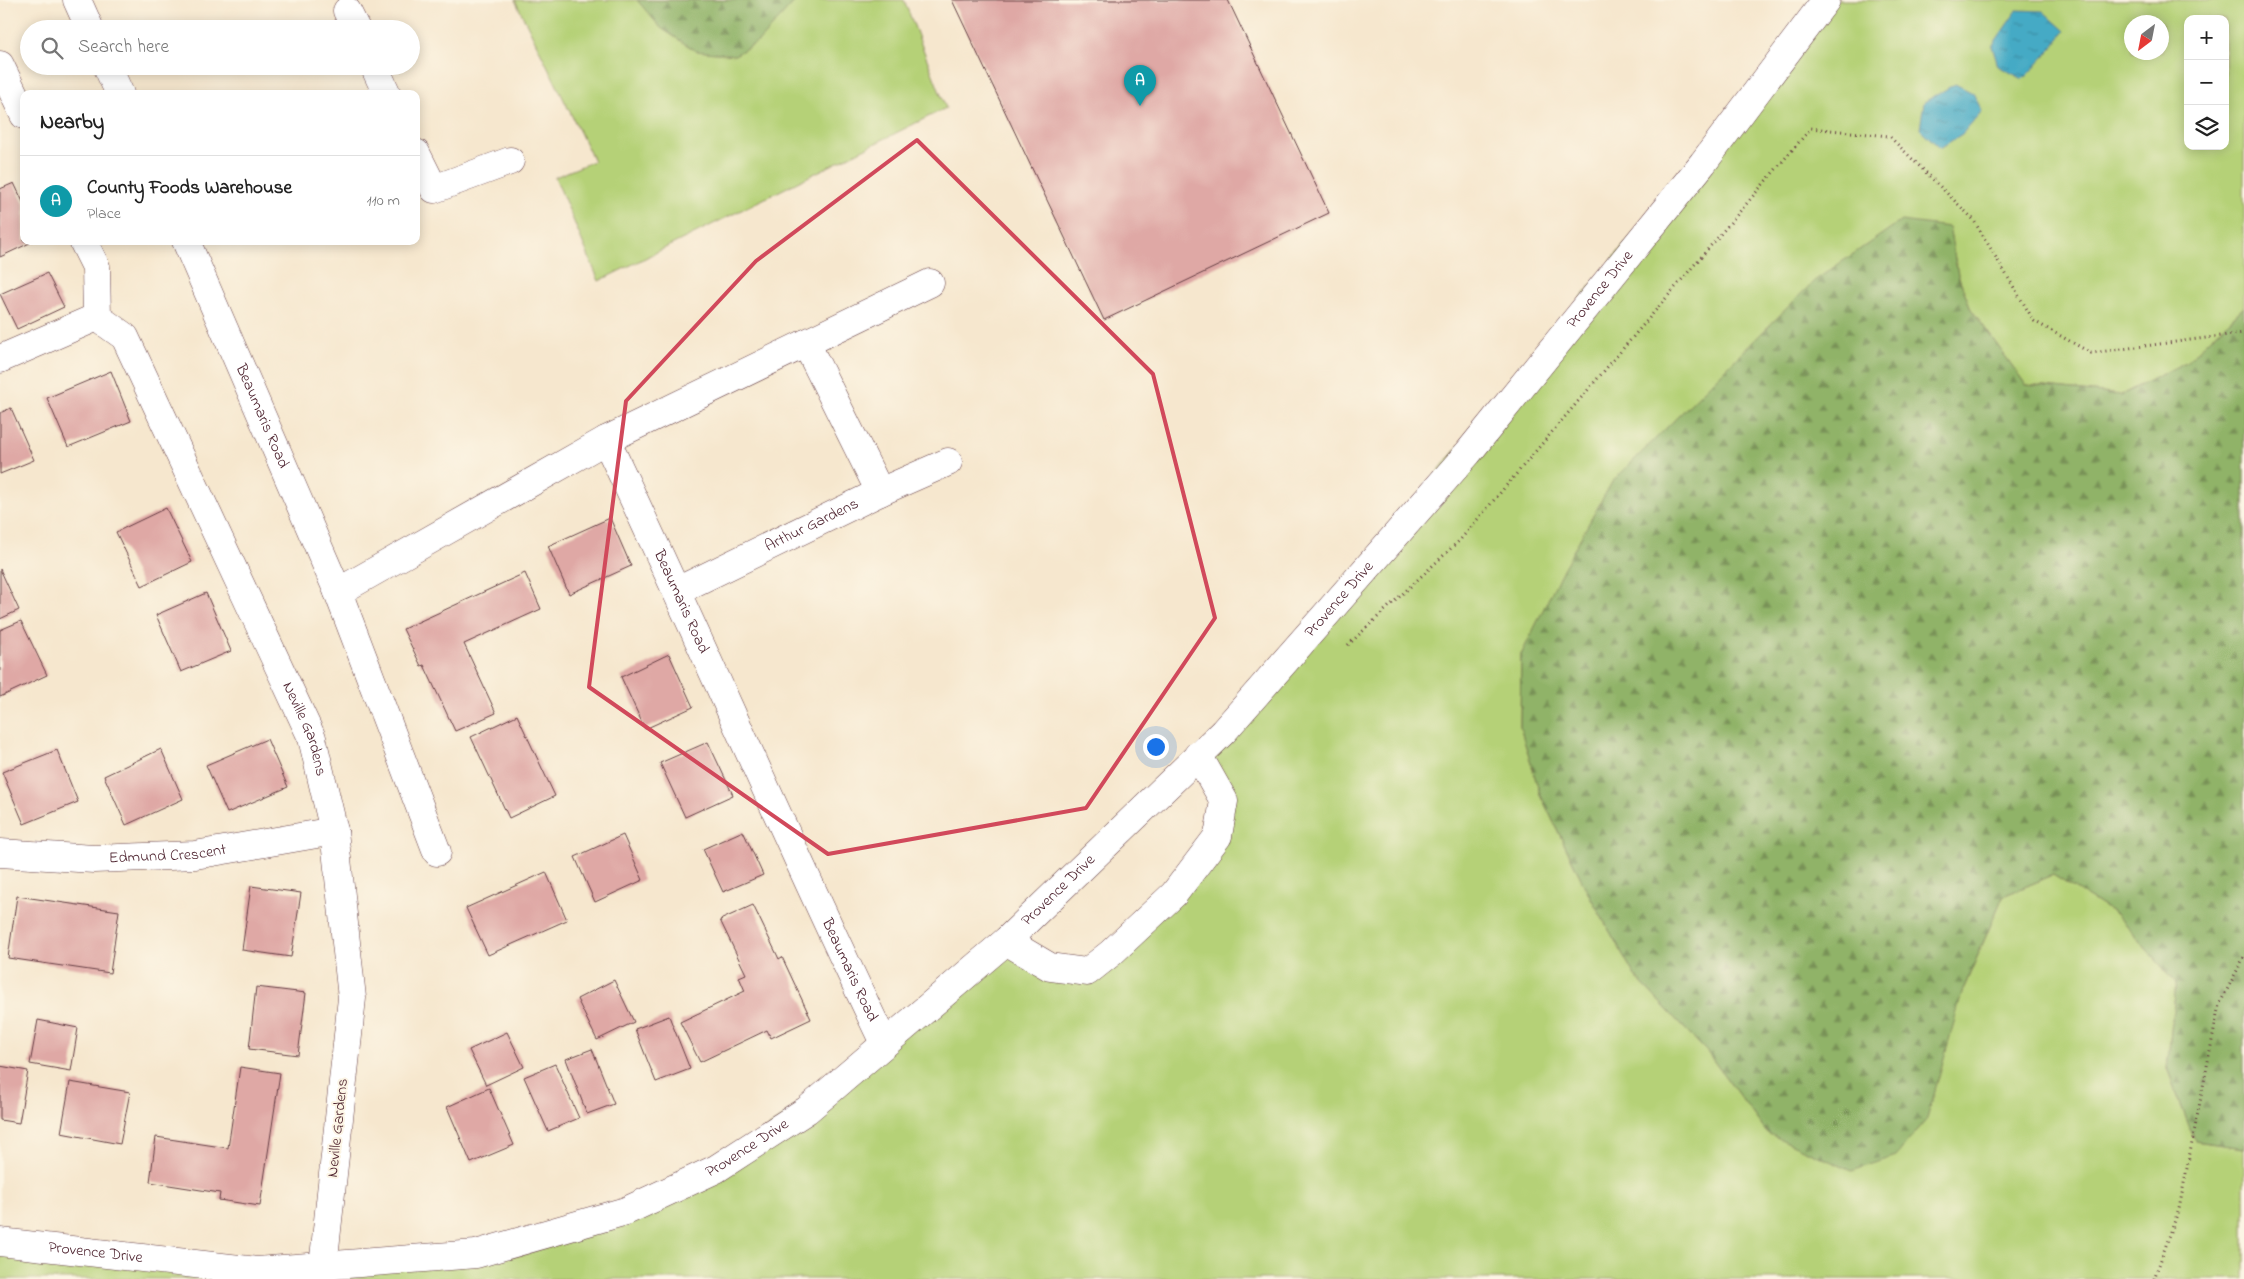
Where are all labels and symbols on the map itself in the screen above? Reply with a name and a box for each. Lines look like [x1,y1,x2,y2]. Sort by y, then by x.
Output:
north arrow [2124,15,2169,60]
pin: A [1124,65,1156,106]
street label: Provence Drive [1561,245,1640,334]
street label: Beaumaris Road [228,359,295,472]
street label: Arthur Gardens [761,492,863,558]
street label: Beaumaris Road [647,545,715,658]
street label: Provence Drive [1299,555,1380,643]
street label: Neville Gardens [275,678,333,779]
your location [1143,734,1169,760]
street label: Edmund Crescent [108,838,229,870]
street label: Provence Drive [1016,848,1102,932]
street label: Beaumaris Road [814,914,884,1026]
street label: Neville Gardens [321,1077,355,1179]
street label: Provence Drive [702,1112,794,1184]
street label: Provence Drive [47,1236,145,1270]

